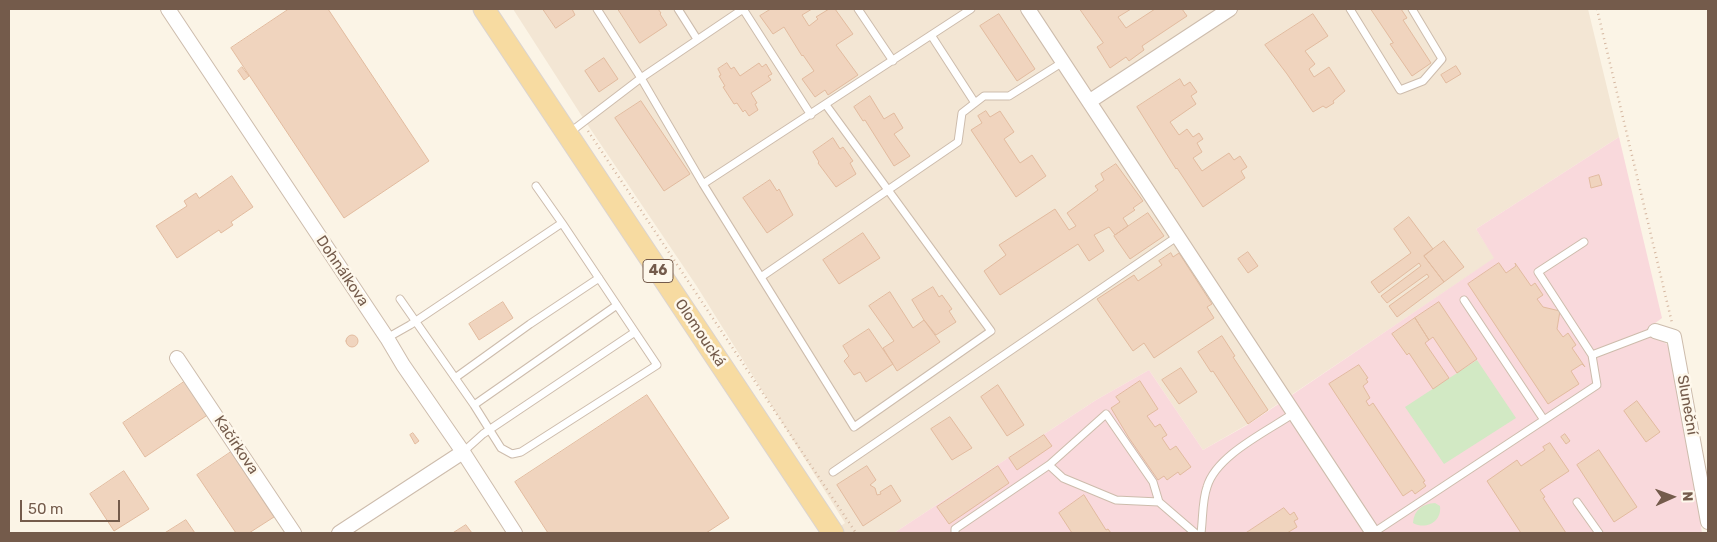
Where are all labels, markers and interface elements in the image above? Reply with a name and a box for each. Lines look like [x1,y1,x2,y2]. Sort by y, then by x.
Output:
street label: Dohnálkova [312,232,372,310]
road number: 46 [643,260,673,282]
street label: Olomoucká [671,296,729,370]
street label: Sluneční [1673,374,1701,436]
street label: Kačírkova [210,412,262,478]
north arrow [1647,472,1697,522]
scale bar [22,490,122,522]
text: N [1679,491,1696,502]
text: 50 m [28,500,63,518]

